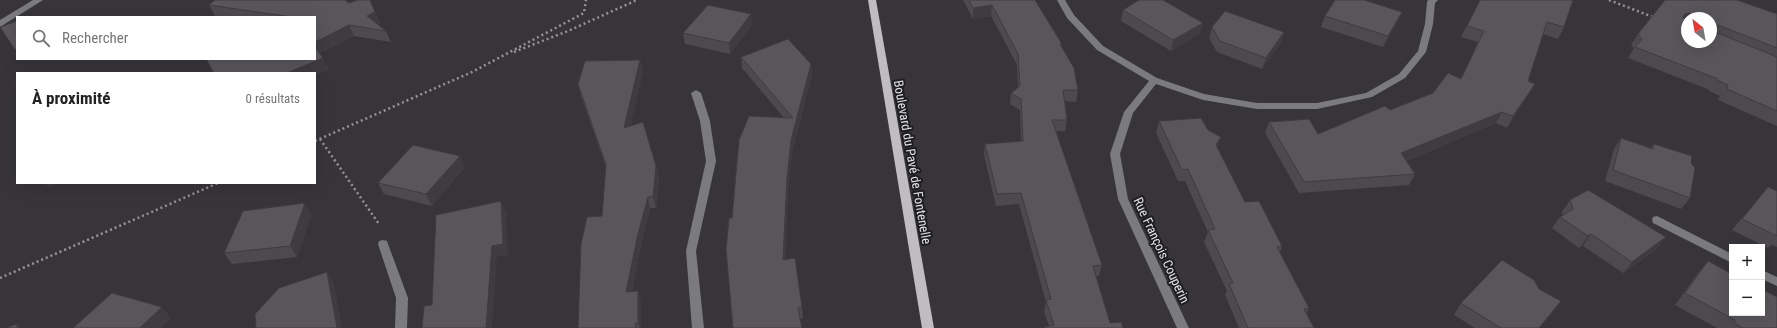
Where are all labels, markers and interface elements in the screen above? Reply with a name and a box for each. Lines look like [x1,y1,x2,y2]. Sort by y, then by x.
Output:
north arrow [1681,12,1717,48]
search box [16,16,316,60]
icon: search [30,27,52,49]
text: Rechercher [62,29,128,47]
street label: Boulevard du Pavé de Fontenelle [891,79,934,245]
text: À proximité [32,88,110,108]
text: 0 résultats [246,91,300,106]
street label: Rue François Couperin [1130,195,1193,305]
map controls [1729,244,1765,316]
button: + [1729,244,1765,280]
button: − [1729,280,1765,316]

